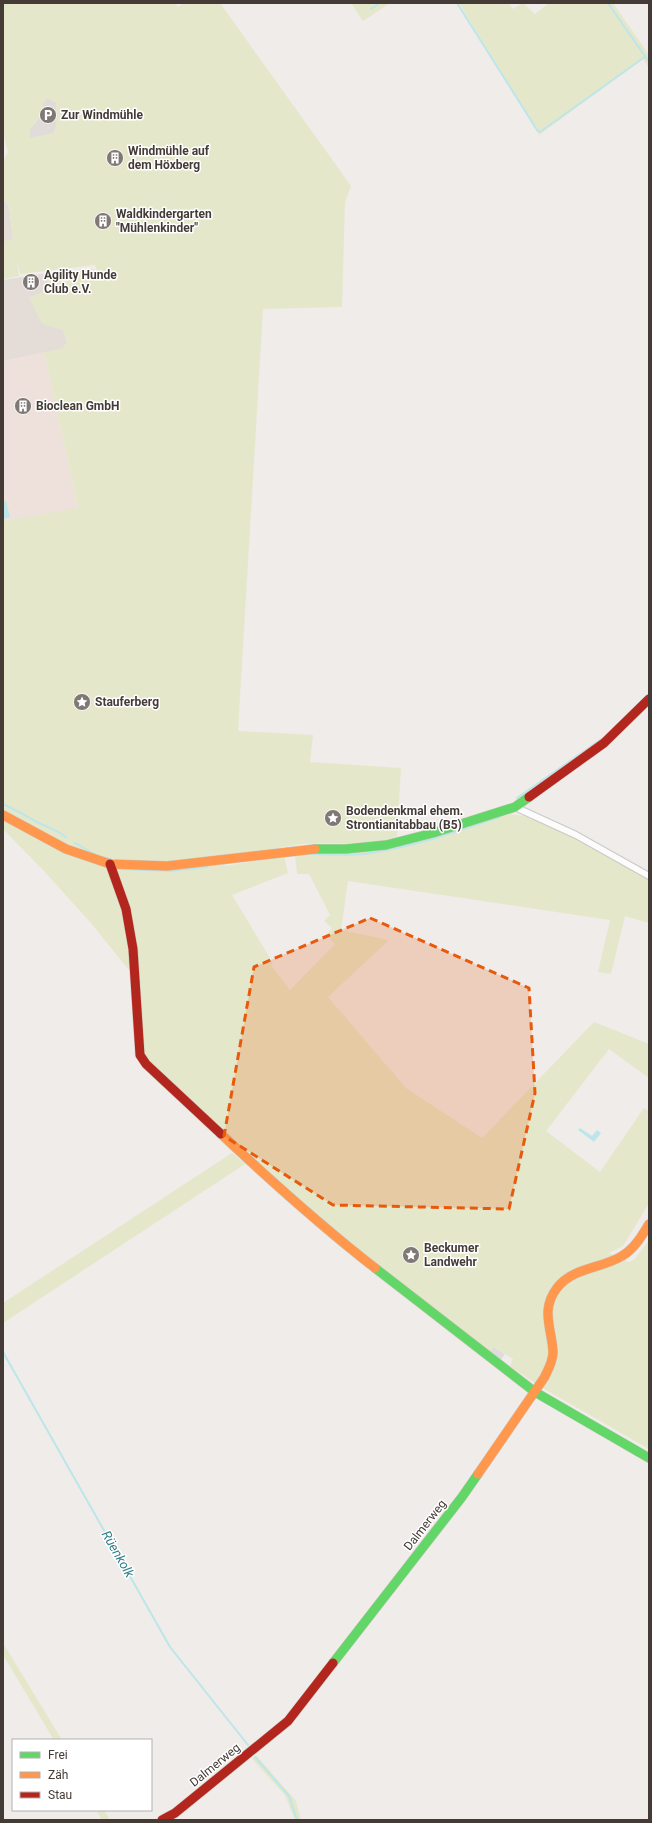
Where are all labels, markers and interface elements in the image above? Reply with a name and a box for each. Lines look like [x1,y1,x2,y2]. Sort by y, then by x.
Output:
parking icon: Zur Windmühle [38,105,58,125]
place label: Zur Windmühle [61,108,143,122]
place label: Windmühle auf dem Höxberg [128,144,210,172]
building icon: Windmühle auf dem Höxberg [105,148,125,168]
place label: Waldkindergarten "Mühlenkinder" [116,207,212,235]
building icon: Waldkindergarten "Mühlenkinder" [93,211,113,231]
place label: Agility Hunde Club e.V. [44,268,117,296]
building icon: Agility Hunde Club e.V. [21,272,41,292]
building icon: Bioclean GmbH [13,396,33,416]
place label: Bioclean GmbH [36,399,119,413]
place icon: Stauferberg [72,692,92,712]
place label: Stauferberg [95,695,159,709]
place label: Bodendenkmal ehem. Strontianitabbau (B5) [346,804,463,832]
place icon: Bodendenkmal ehem. Strontianitabbau (B5) [323,808,343,828]
place label: Beckumer Landwehr [424,1241,479,1269]
place icon: Beckumer Landwehr [401,1245,421,1265]
street label: Dalmerweg [401,1497,449,1553]
water label: Rüenkolk [99,1528,138,1581]
legend [12,1739,152,1811]
street label: Dalmerweg [187,1741,243,1789]
text: Frei [48,1748,68,1762]
text: Zäh [48,1768,68,1782]
text: Stau [48,1788,72,1802]

